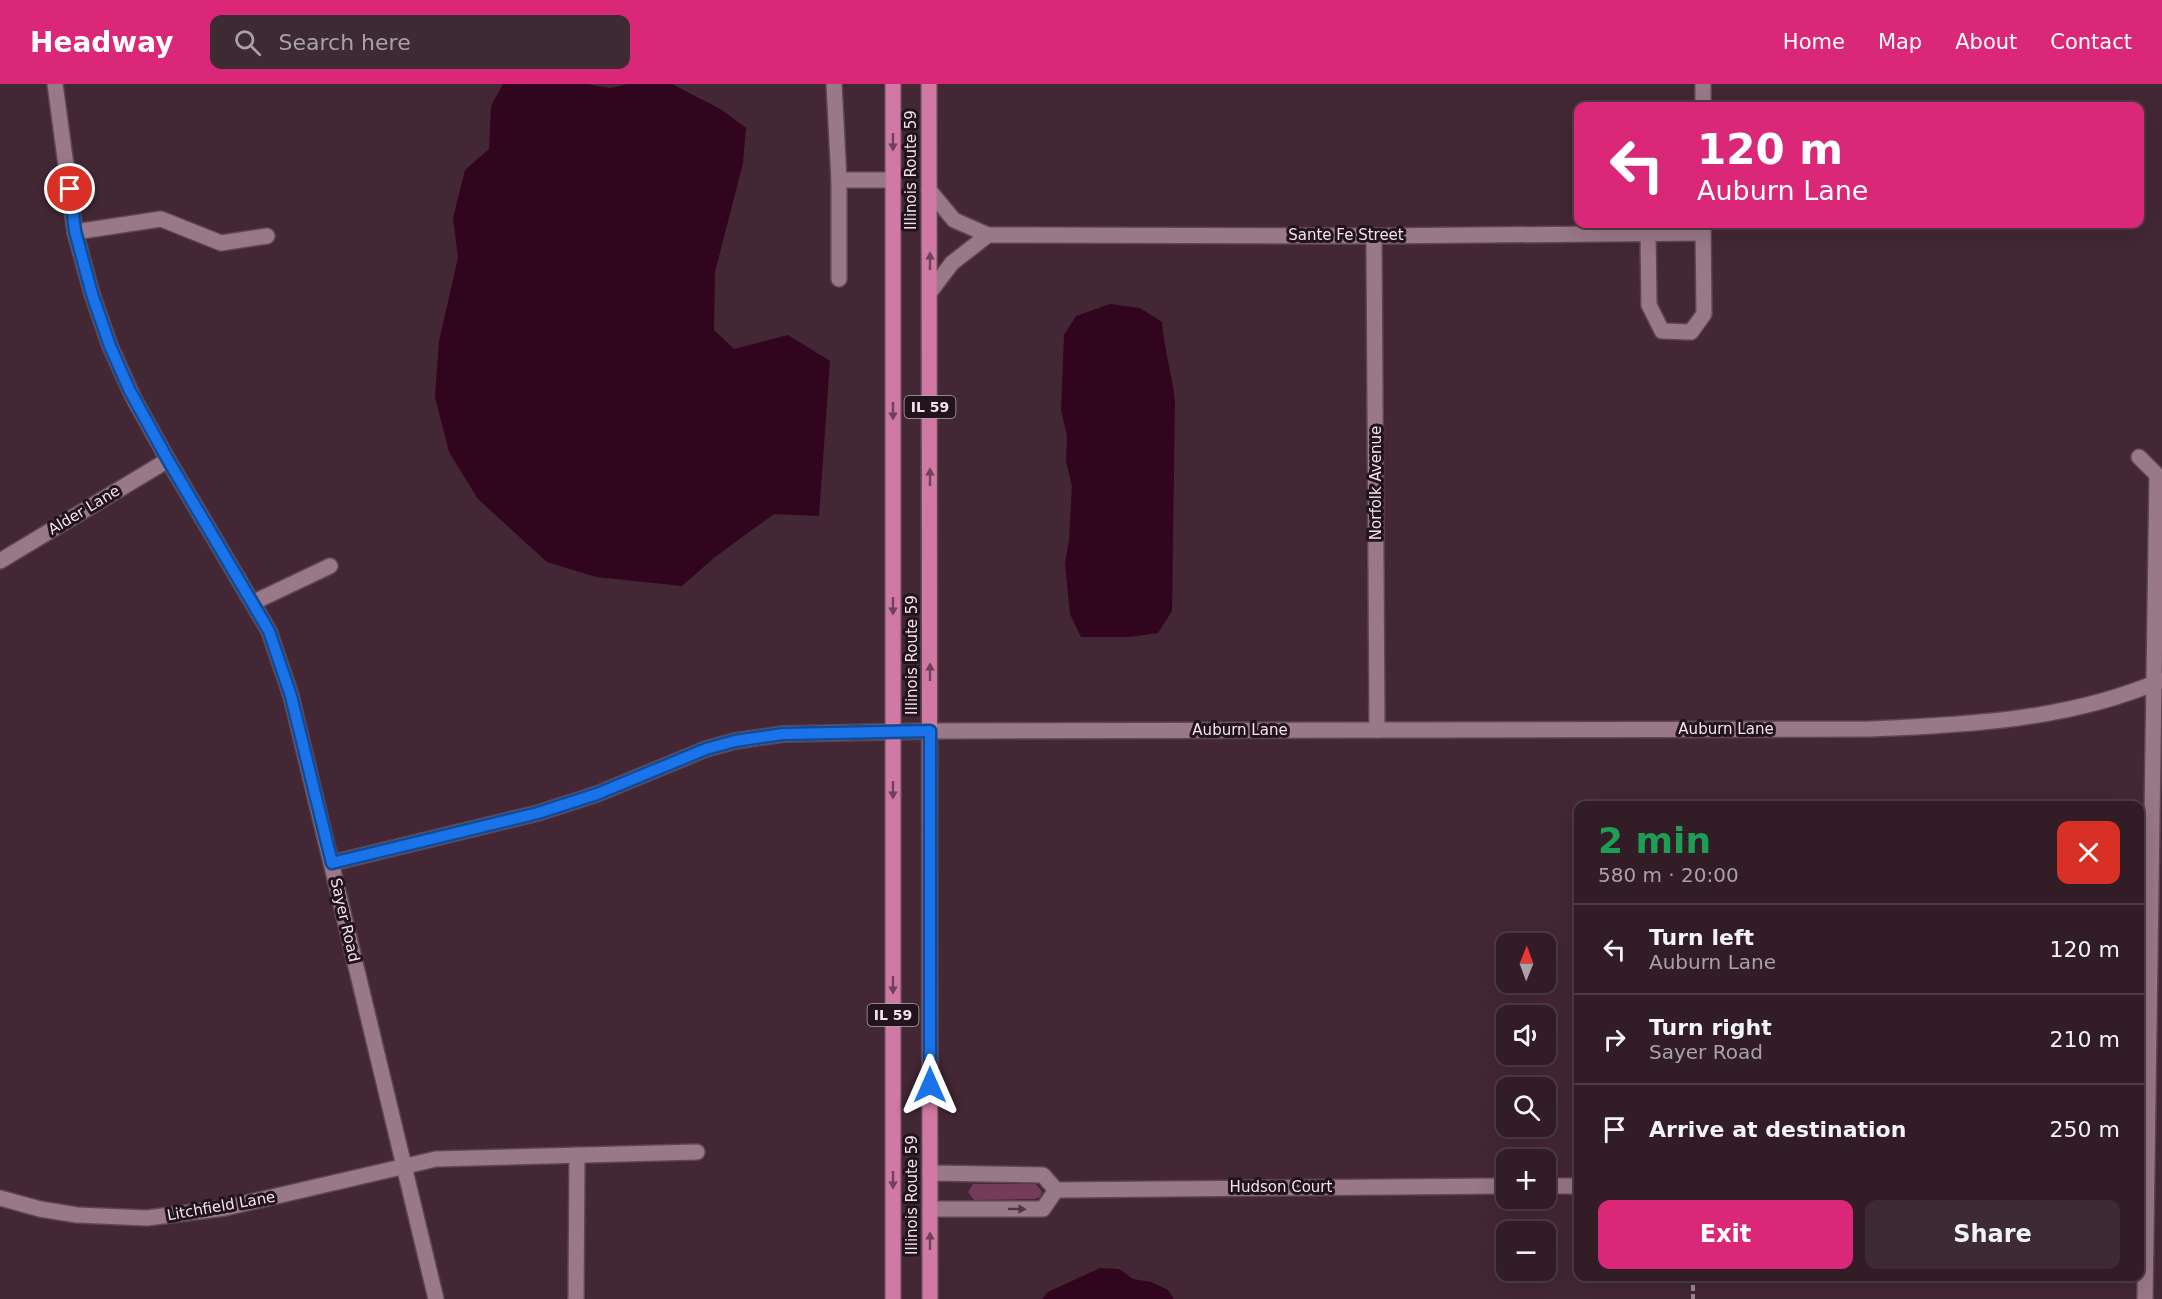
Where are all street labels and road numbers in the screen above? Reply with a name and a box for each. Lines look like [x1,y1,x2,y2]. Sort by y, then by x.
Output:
street label: Illinois Route 59 [902,110,920,230]
street label: Sante Fe Street [1288,226,1404,244]
road number: IL 59 [904,396,956,418]
street label: Norfolk Avenue [1367,426,1385,540]
street label: Alder Lane [45,482,123,538]
street label: Illinois Route 59 [903,595,921,715]
street label: Auburn Lane [1678,720,1774,738]
street label: Auburn Lane [1192,721,1288,739]
street label: Sayer Road [327,876,363,964]
road number: IL 59 [868,1004,918,1026]
street label: Illinois Route 59 [903,1135,921,1255]
street label: Hudson Court [1230,1178,1333,1196]
street label: Litchfield Lane [165,1188,277,1224]

